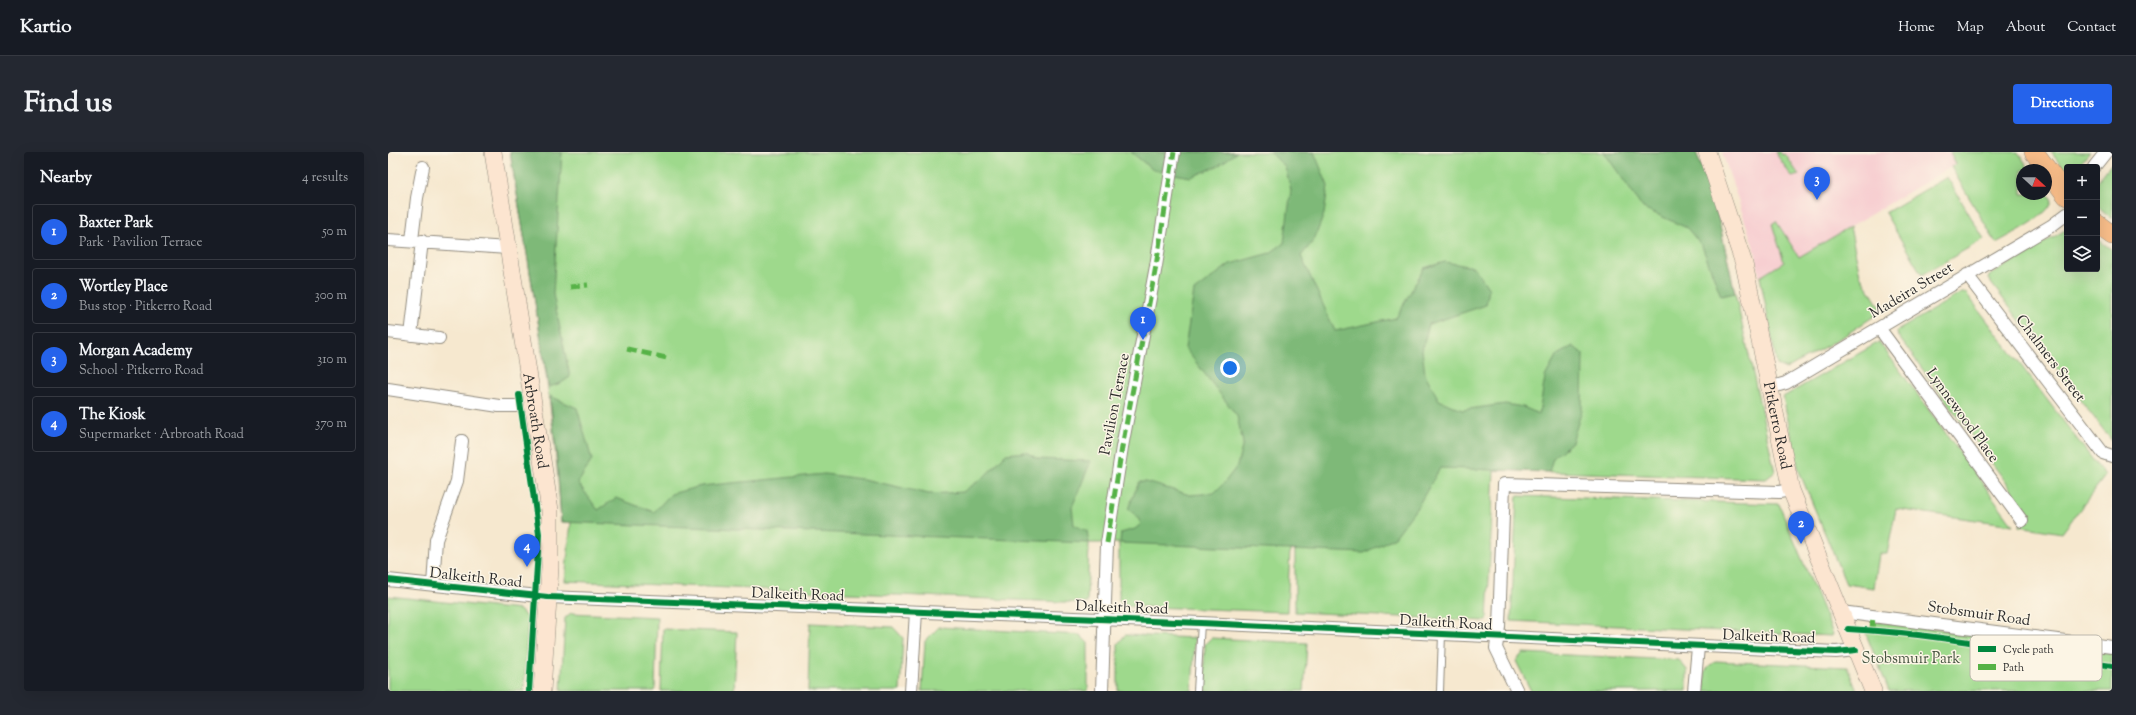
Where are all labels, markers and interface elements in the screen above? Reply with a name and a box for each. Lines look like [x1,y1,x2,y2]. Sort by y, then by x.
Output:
text: Kartio [20,14,72,41]
text: Home [1898,18,1935,38]
text: Map [1957,18,1984,38]
text: About [2006,18,2045,38]
text: Contact [2067,18,2116,38]
text: Find us [24,84,112,124]
button: Directions [2013,84,2112,124]
north arrow [2016,164,2052,200]
map controls [2064,164,2100,272]
button: + [2064,164,2100,200]
text: Nearby [40,166,92,190]
pin: 3 [1804,167,1830,200]
text: 4 results [302,169,348,187]
button: − [2064,200,2100,236]
text: Baxter Park [79,213,153,234]
text: 1 [52,223,56,241]
text: 50 m [322,223,347,241]
text: Park · Pavilion Terrace [79,234,203,252]
button: layers [2064,236,2100,272]
street label: Madeira Street [1866,258,1958,325]
text: Wortley Place [79,277,168,298]
text: 2 [51,287,57,305]
text: 300 m [315,287,347,305]
text: Bus stop · Pitkerro Road [79,298,212,316]
pin: 1 [1130,307,1156,340]
street label: Chalmers Street [2010,311,2090,407]
text: Morgan Academy [79,341,192,362]
text: 3 [51,351,57,369]
text: 310 m [317,351,347,369]
street label: Pavilion Terrace [1095,351,1136,457]
your location [1220,358,1240,378]
text: School · Pitkerro Road [79,362,204,380]
street label: Lynnewood Place [1920,364,2003,468]
street label: Arbroath Road [516,371,552,471]
street label: Pitkerro Road [1757,380,1796,472]
text: The Kiosk [79,405,146,426]
text: 4 [51,415,57,433]
text: 370 m [315,415,347,433]
text: Supermarket · Arbroath Road [79,426,244,444]
pin: 2 [1788,511,1814,544]
pin: 4 [514,534,540,567]
street label: Dalkeith Road [428,563,524,594]
street label: Dalkeith Road [751,583,845,608]
street label: Dalkeith Road [1075,596,1169,621]
street label: Stobsmuir Road [1926,597,2032,632]
street label: Dalkeith Road [1399,611,1493,636]
street label: Dalkeith Road [1722,625,1816,650]
legend [1970,635,2102,681]
text: Cycle path [2003,642,2054,658]
park label: Stobsmuir Park [1862,649,1960,670]
text: Path [2003,660,2025,676]

